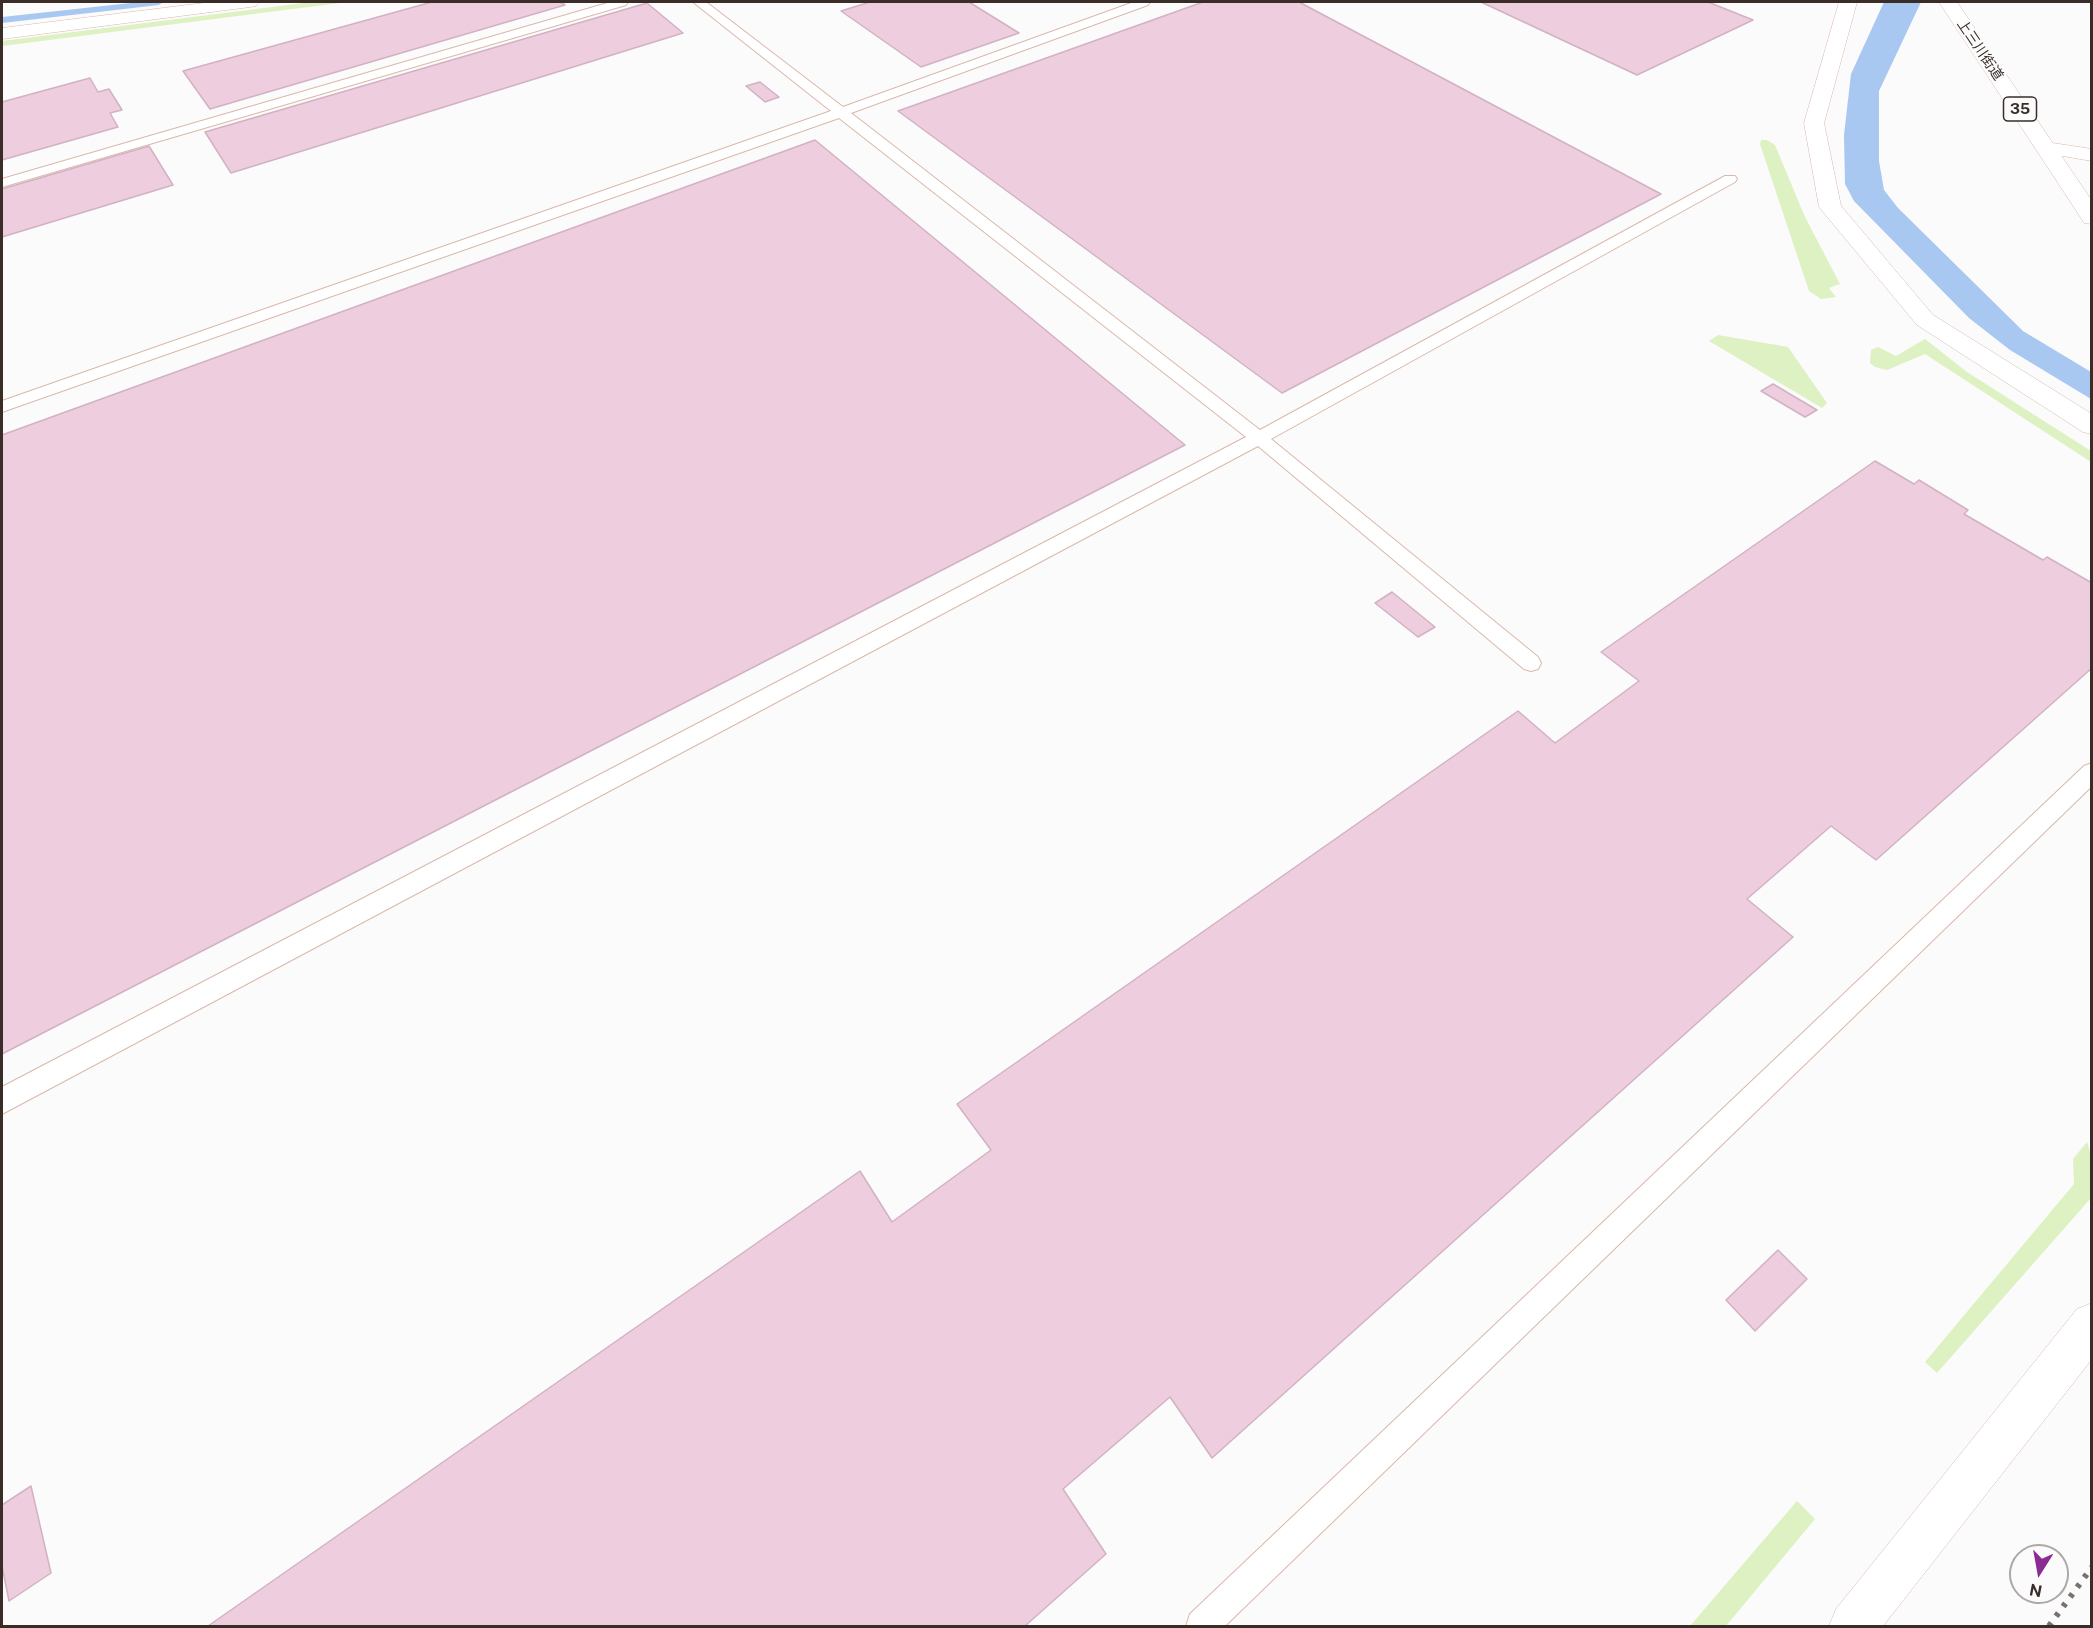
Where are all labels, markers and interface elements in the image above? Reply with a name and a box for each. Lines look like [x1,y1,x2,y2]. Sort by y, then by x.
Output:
street label: 上三川街道 [1953,16,2007,84]
road number: 35 [2004,97,2036,121]
north arrow [2009,1544,2069,1604]
text: N [2028,1580,2044,1601]

